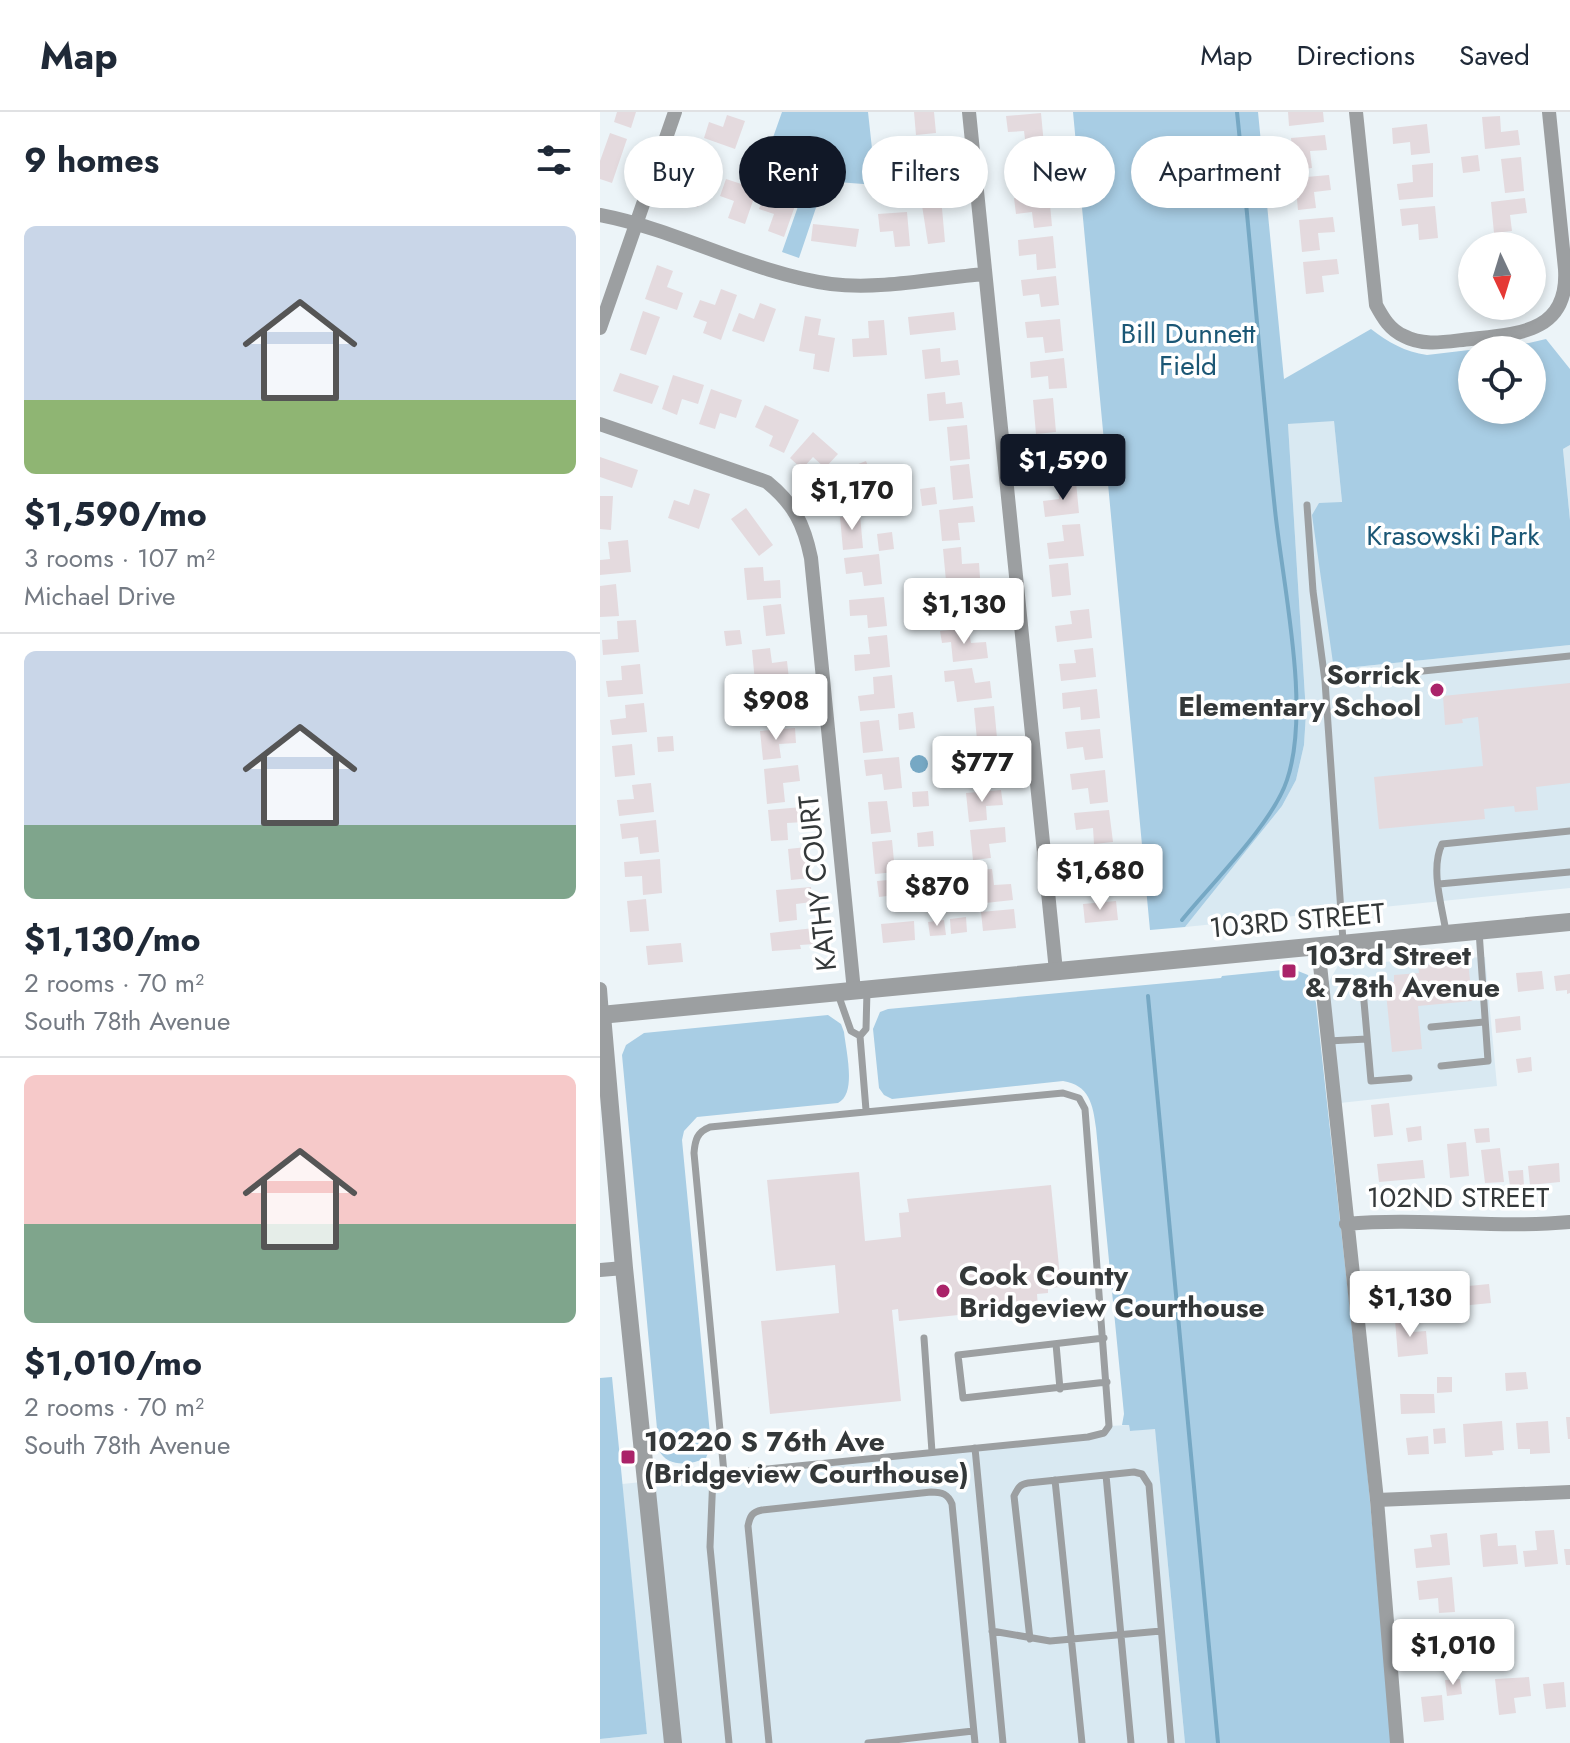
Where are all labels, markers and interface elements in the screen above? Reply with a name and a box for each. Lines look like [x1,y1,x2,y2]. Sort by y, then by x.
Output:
text: Map [40,28,118,83]
text: Map [1200,35,1252,76]
text: Directions [1296,35,1415,76]
text: Saved [1459,35,1530,76]
text: 9 homes [24,136,159,185]
chip: Buy [624,136,723,208]
chip: Rent [739,136,846,208]
chip: Filters [862,136,988,208]
chip: New [1004,136,1115,208]
chip: Apartment [1131,136,1309,208]
icon: filters [532,138,576,182]
north arrow [1458,232,1546,320]
map controls [1458,232,1546,424]
icon: home [228,278,372,422]
park label: Bill Dunnett Field [1120,313,1256,386]
button: locate [1458,336,1546,424]
pin: $1,590 [998,434,1128,502]
text: $1,590 [1018,441,1108,479]
pin: $1,170 [787,464,917,532]
text: $1,170 [810,471,894,509]
text: $1,590/mo [24,490,207,539]
park label: Krasowski Park [1366,515,1540,556]
text: 3 rooms · 107 m² [24,539,215,577]
text: Michael Drive [24,577,175,615]
pin: $1,130 [899,578,1029,646]
text: $1,130 [922,585,1006,623]
place label: Sorrick Elementary School [1178,654,1421,727]
pin: $908 [729,674,823,742]
text: $908 [742,681,810,719]
marker: Sorrick Elementary School [1428,681,1446,699]
icon: home [228,703,372,847]
pin: $777 [935,736,1029,804]
text: $777 [950,743,1014,781]
street label: KATHY COURT [788,793,847,973]
pin: $1,680 [1035,844,1165,912]
text: $1,680 [1056,851,1144,889]
pin: $870 [890,860,984,928]
text: $870 [905,867,969,905]
street label: 103RD STREET [1208,892,1386,949]
text: $1,130/mo [24,915,201,964]
place label: 103rd Street & 78th Avenue [1305,935,1500,1008]
marker: 103rd Street & 78th Avenue [1280,962,1298,980]
text: 2 rooms · 70 m² [24,964,204,1002]
text: South 78th Avenue [24,1002,230,1040]
icon: home [228,1127,372,1271]
street label: 102ND STREET [1367,1177,1549,1218]
place label: Cook County Bridgeview Courthouse [959,1255,1265,1328]
pin: $1,130 [1345,1271,1475,1339]
text: $1,130 [1368,1278,1452,1316]
marker: Cook County Bridgeview Courthouse [934,1282,952,1300]
text: $1,010/mo [24,1339,202,1388]
text: 2 rooms · 70 m² [24,1388,204,1426]
place label: 10220 S 76th Ave (Bridgeview Courthouse) [644,1421,969,1494]
text: South 78th Avenue [24,1426,230,1464]
marker: 10220 S 76th Ave (Bridgeview Courthouse) [619,1448,637,1466]
pin: $1,010 [1388,1619,1518,1687]
text: $1,010 [1410,1626,1496,1664]

